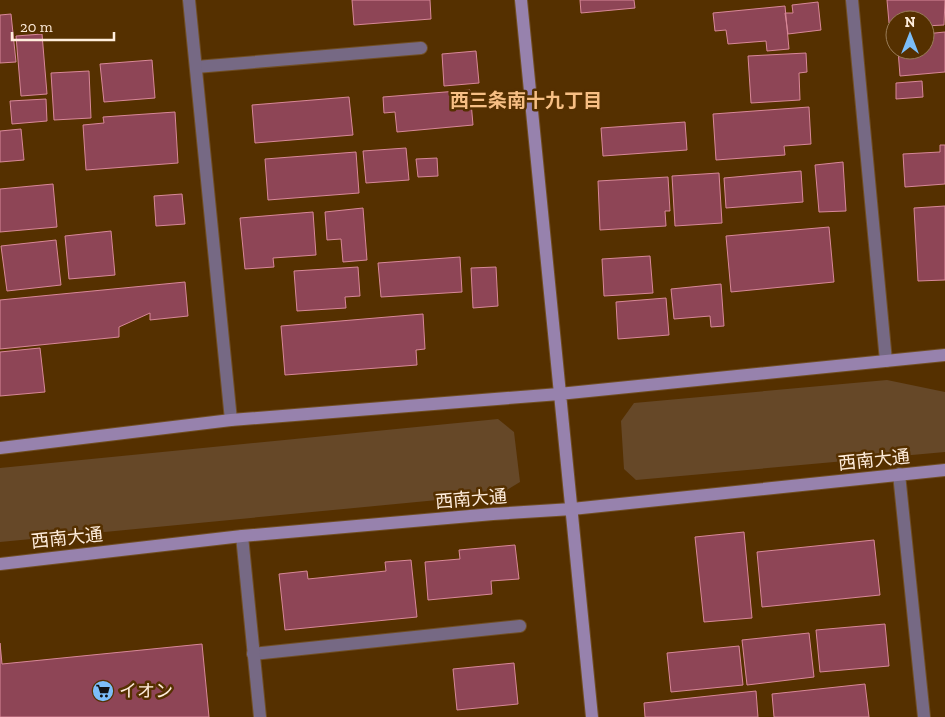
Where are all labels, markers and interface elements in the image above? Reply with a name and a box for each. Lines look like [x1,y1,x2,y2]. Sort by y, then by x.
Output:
scale bar [12,10,115,42]
north arrow [885,10,935,60]
text: N [905,14,916,31]
text: 20 m [20,18,53,36]
district label: 西三条南十九丁目 [450,89,602,112]
street label: 西南大通 [837,445,911,475]
street label: 西南大通 [434,485,508,513]
street label: 西南大通 [30,523,104,553]
supermarket icon: イオン [91,679,115,703]
place label: イオン [119,680,173,702]

